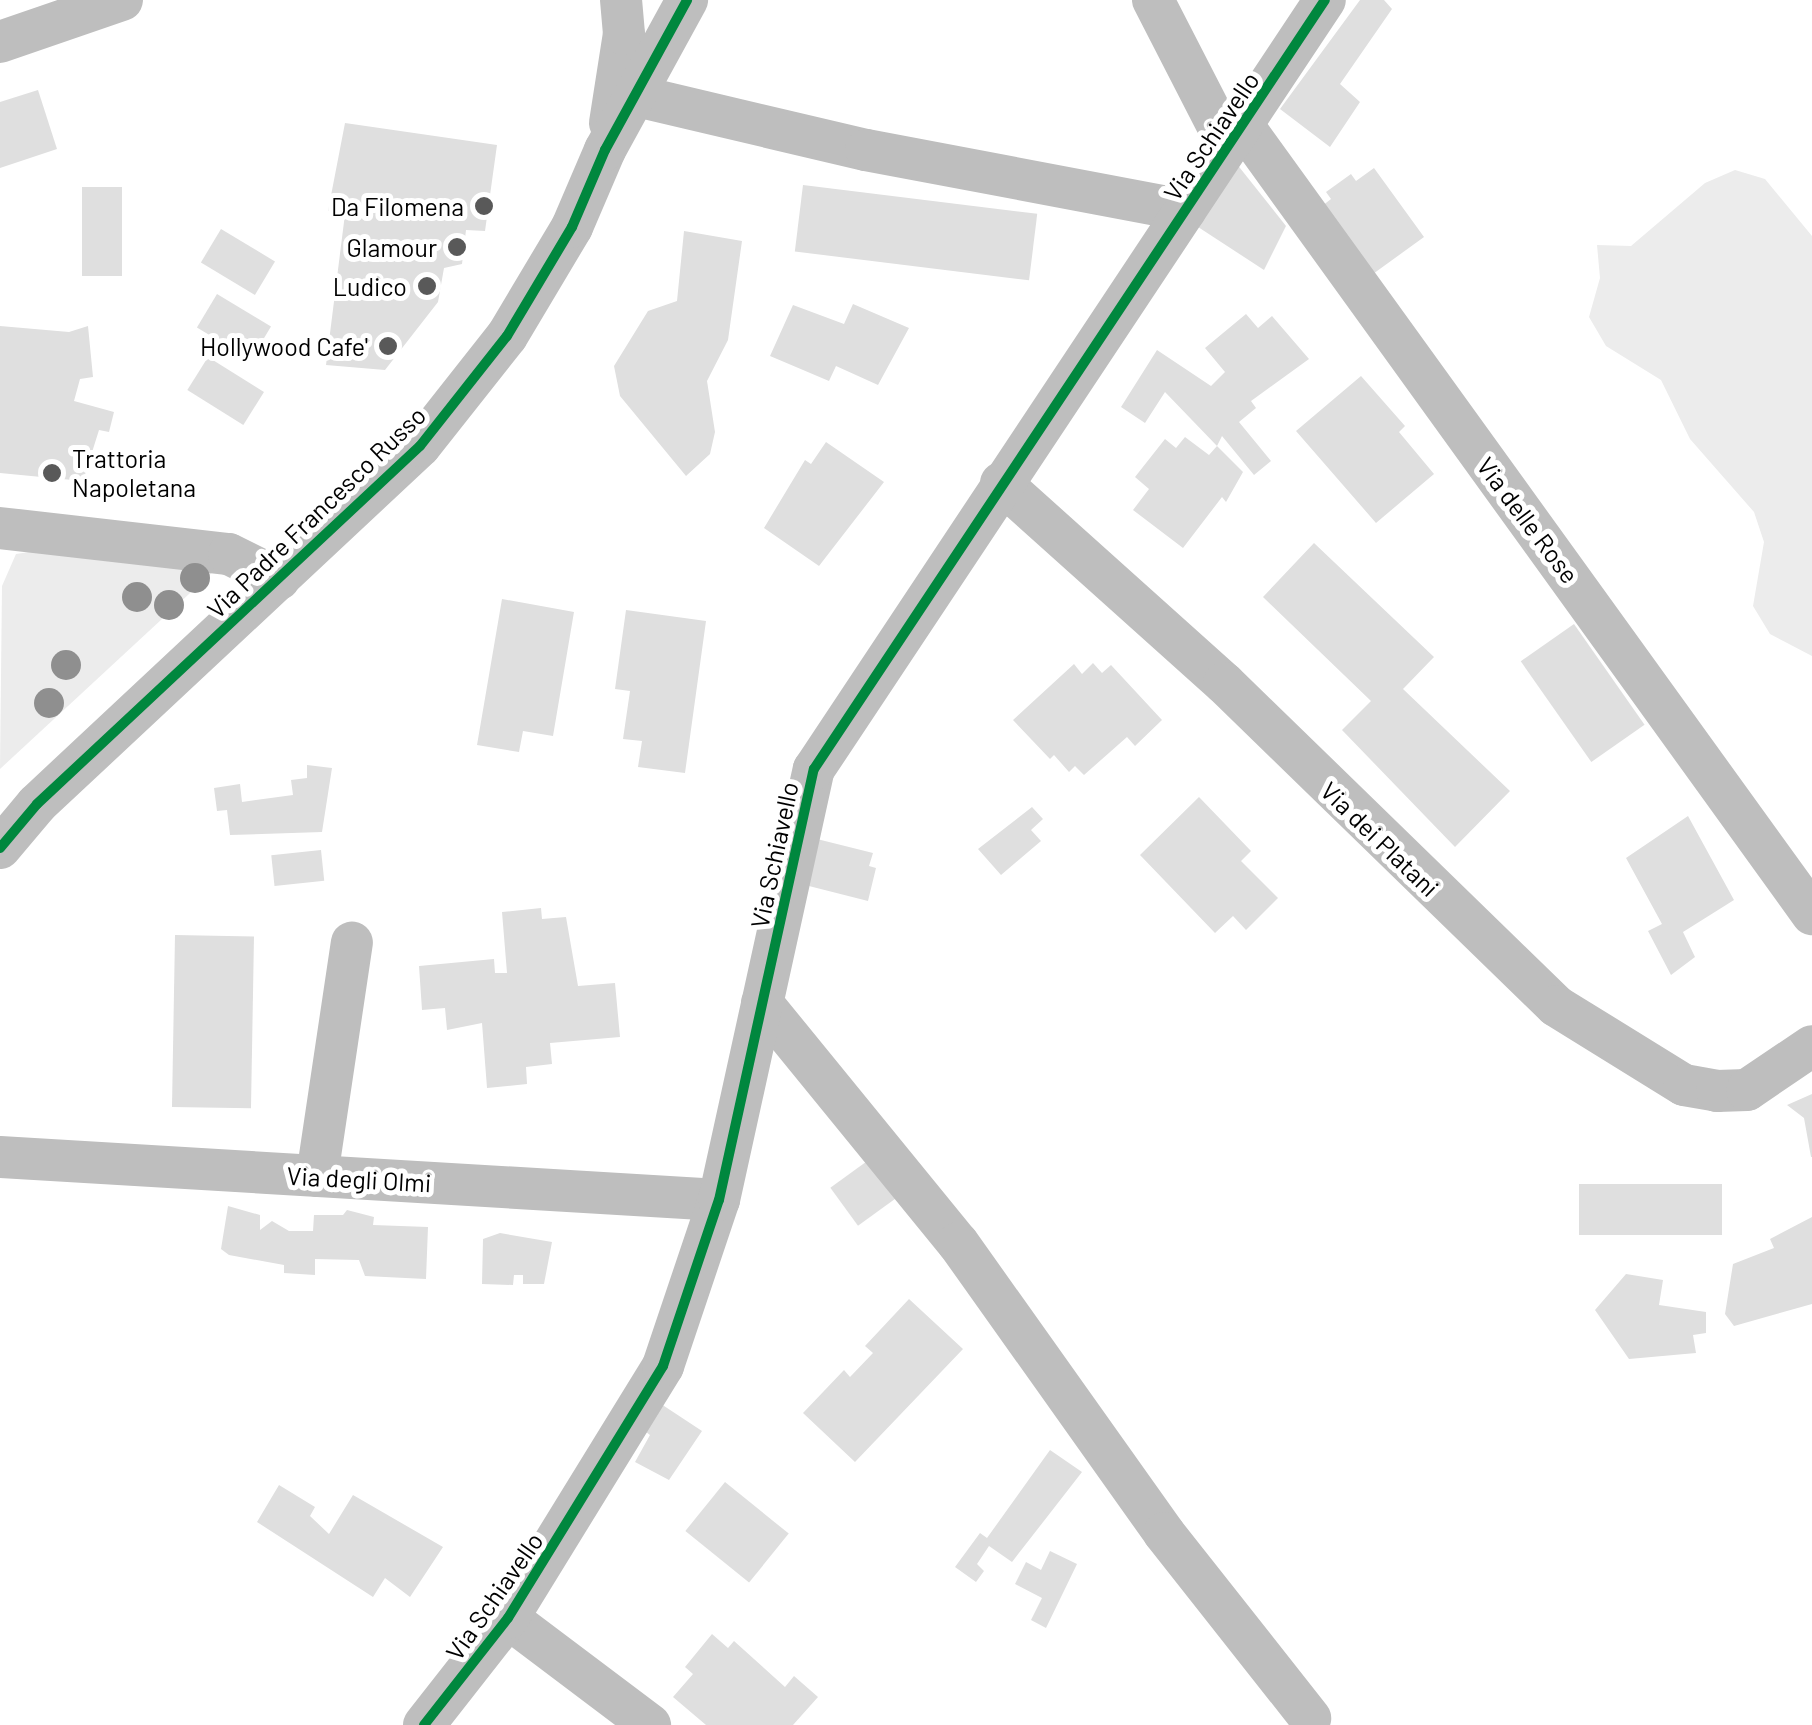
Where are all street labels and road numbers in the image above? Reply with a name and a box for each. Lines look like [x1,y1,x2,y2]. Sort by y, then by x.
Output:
street label: Via Schiavello [1157,66,1265,206]
street label: Via Padre Francesco Russo [201,400,431,624]
street label: Via delle Rose [1471,451,1585,589]
street label: Via dei Platani [1315,775,1445,903]
street label: Via Schiavello [744,779,804,931]
street label: Via degli Olmi [286,1160,432,1198]
street label: Via Schiavello [439,1526,549,1666]

